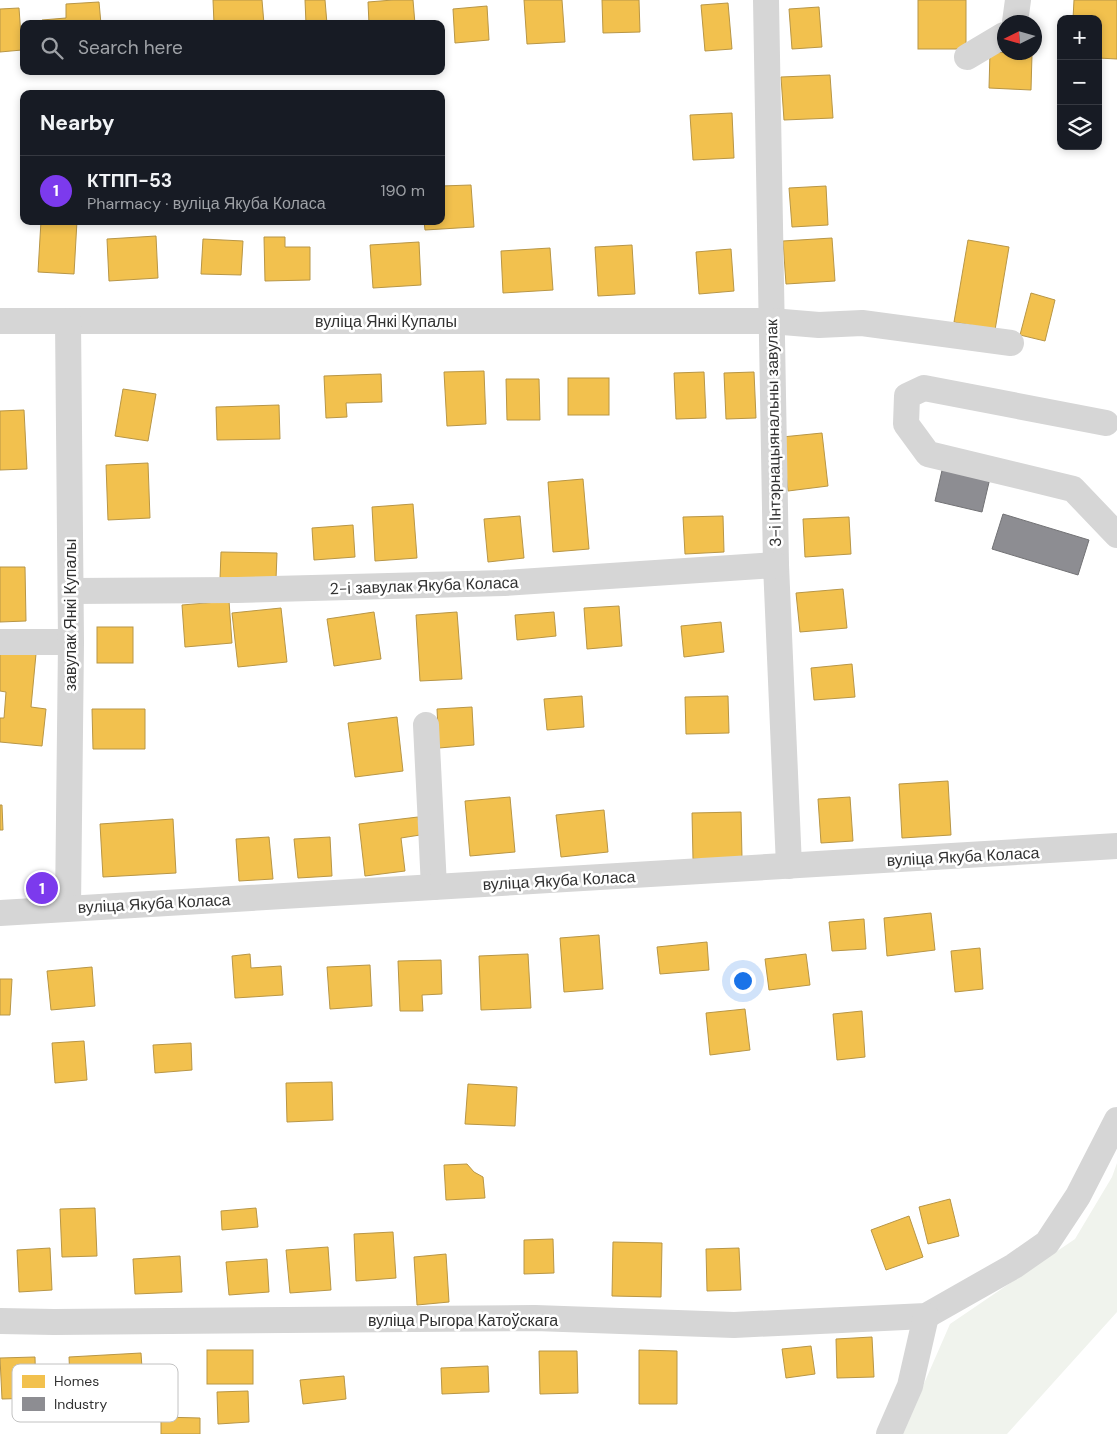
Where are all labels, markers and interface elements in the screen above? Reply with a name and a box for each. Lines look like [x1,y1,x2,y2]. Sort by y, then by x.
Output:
north arrow [997,15,1042,60]
map controls [1057,15,1102,150]
button: + [1057,15,1102,60]
search box [20,20,445,75]
icon: search [38,34,66,62]
text: Search here [78,35,183,60]
button: − [1057,60,1102,105]
button: layers [1057,105,1102,150]
text: Nearby [40,109,114,137]
text: КТПП-53 [87,168,172,193]
text: 1 [53,180,59,201]
text: 190 m [381,180,425,201]
text: Pharmacy · вуліца Якуба Коласа [87,193,326,214]
street label: вуліца Янкі Купалы [315,311,457,332]
street label: 3-і Інтэрнацыянальны завулак [761,318,786,547]
street label: завулак Янкі Купалы [60,539,81,691]
street label: 2-і завулак Якуба Коласа [329,572,519,599]
street label: вуліца Якуба Коласа [886,842,1040,871]
street label: вуліца Якуба Коласа [482,866,636,895]
pin: 1 [26,869,58,907]
street label: вуліца Якуба Коласа [77,889,231,918]
your location [730,968,756,994]
street label: вуліца Рыгора Катоўскага [368,1310,558,1331]
legend [12,1364,178,1422]
text: Homes [54,1372,99,1390]
text: Industry [54,1395,107,1413]

